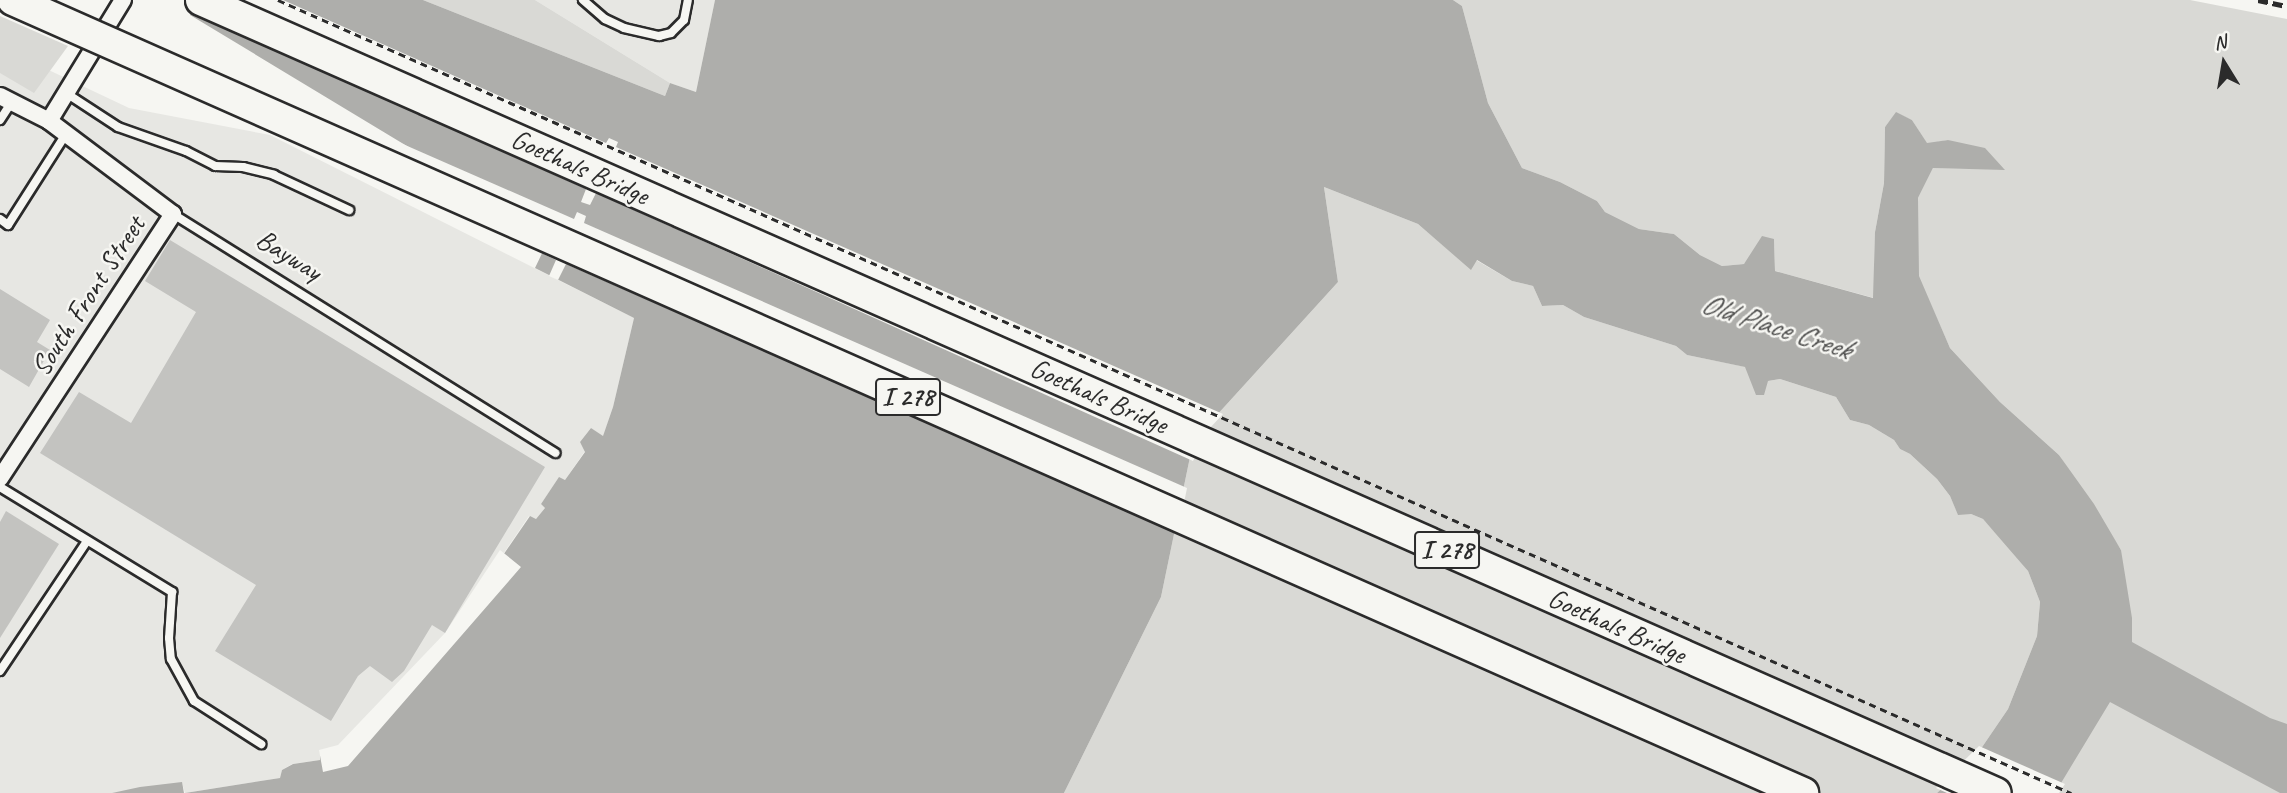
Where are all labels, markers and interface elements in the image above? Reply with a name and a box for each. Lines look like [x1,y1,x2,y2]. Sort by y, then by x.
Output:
north arrow [2189,28,2259,98]
text: N [2212,29,2228,55]
street label: Goethals Bridge [506,122,654,212]
street label: South Front Street [24,210,152,382]
street label: Bayway [250,222,328,288]
water label: Old Place Creek [1697,285,1855,367]
street label: Goethals Bridge [1025,351,1173,441]
road number: I 278 [875,374,941,420]
road number: I 278 [1414,528,1480,572]
street label: Goethals Bridge [1543,581,1691,671]

